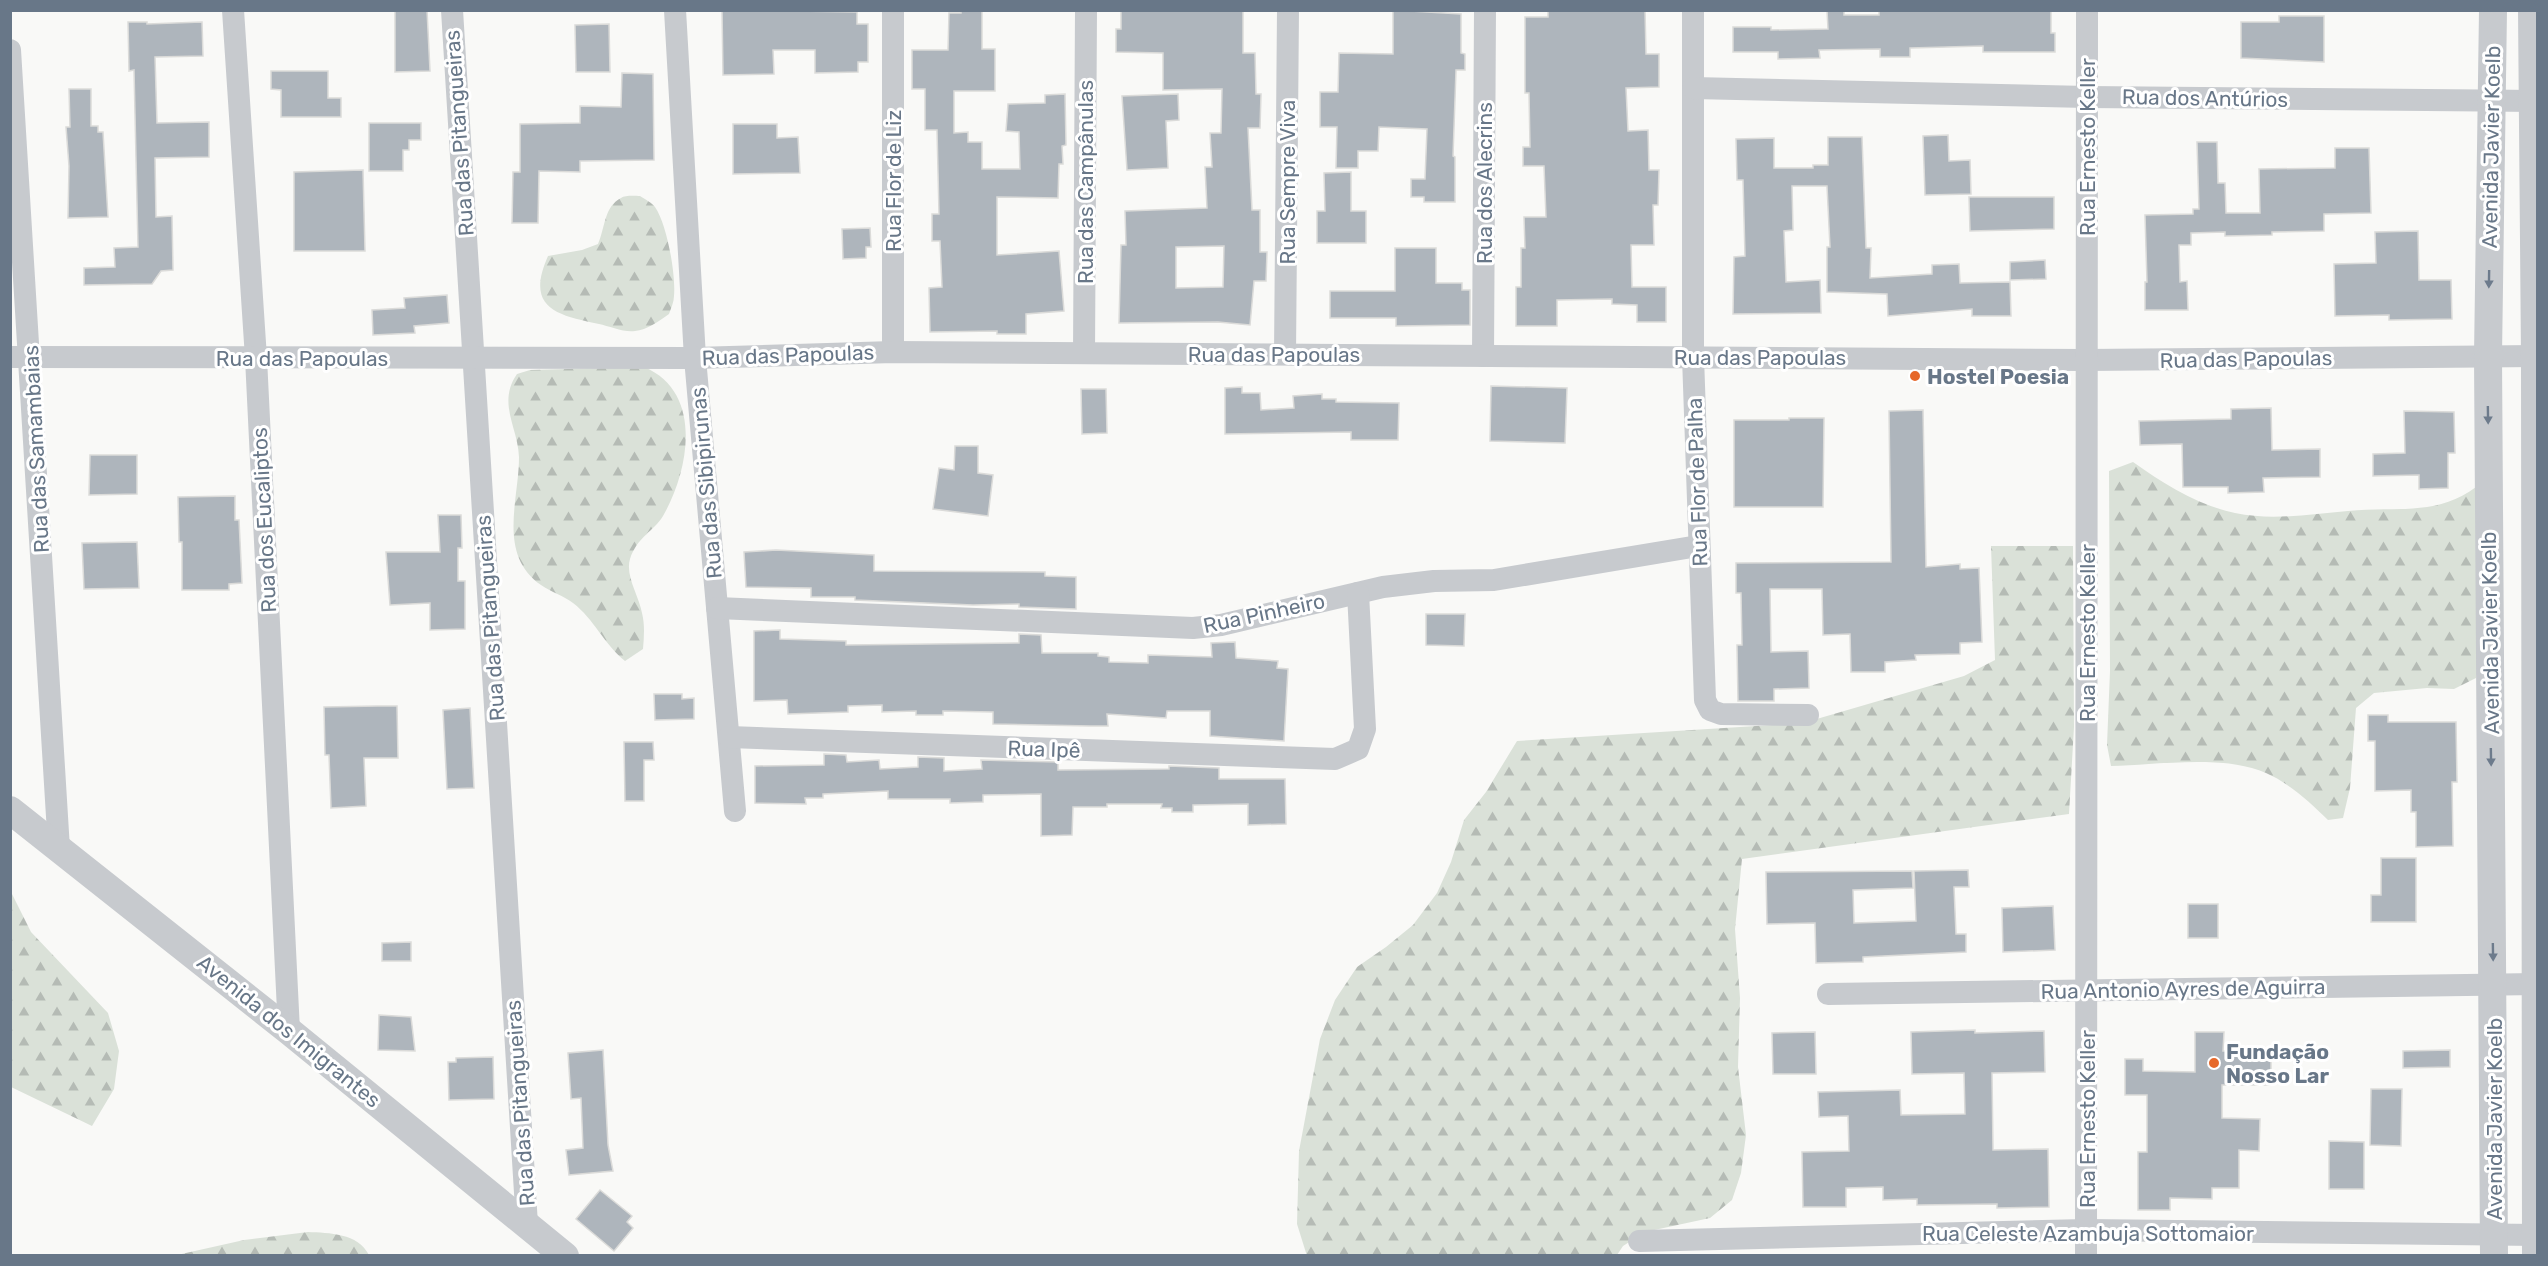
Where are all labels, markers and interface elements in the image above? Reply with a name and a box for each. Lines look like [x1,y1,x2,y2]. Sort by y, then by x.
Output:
street label: Rua das Pitangueiras [439,29,479,237]
street label: Avenida Javier Koelb [2477,45,2505,249]
street label: Rua Ernesto Keller [2075,58,2100,236]
street label: Rua das Campânulas [1073,80,1098,284]
street label: Rua dos Antúrios [2122,84,2288,112]
street label: Rua Sempre Viva [1275,100,1300,264]
street label: Rua dos Alecrins [1472,102,1497,264]
street label: Rua Flor de Liz [881,110,906,252]
one-way arrow [2484,269,2494,288]
street label: Rua das Papoulas [701,339,875,371]
street label: Rua das Papoulas [1188,342,1360,367]
street label: Rua das Samambaias [18,344,54,554]
street label: Rua das Papoulas [1674,345,1846,370]
street label: Rua das Papoulas [2160,345,2332,373]
street label: Rua das Papoulas [216,346,388,371]
place label: Hostel Poesia [1927,364,2069,389]
marker: Hostel Poesia [1908,369,1922,383]
street label: Rua das Sibipirunas [685,386,727,580]
street label: Rua Flor de Palha [1682,397,1712,567]
one-way arrow [2483,405,2493,424]
street label: Rua dos Eucaliptos [247,427,281,613]
street label: Rua das Pitangueiras [470,514,510,722]
street label: Avenida Javier Koelb [2476,531,2504,735]
street label: Rua Ernesto Keller [2075,544,2100,722]
street label: Rua Pinheiro [1201,588,1327,638]
street label: Rua Ipê [1007,735,1081,763]
one-way arrow [2487,747,2496,766]
one-way arrow [2488,942,2498,961]
street label: Avenida dos Imigrantes [192,949,386,1113]
street label: Rua Antonio Ayres de Aguirra [2040,974,2326,1004]
street label: Rua das Pitangueiras [500,999,540,1207]
street label: Avenida Javier Koelb [2482,1018,2507,1220]
street label: Rua Ernesto Keller [2075,1030,2100,1208]
place label: Fundação Nosso Lar [2226,1039,2329,1088]
marker: Fundação Nosso Lar [2207,1056,2221,1070]
street label: Rua Celeste Azambuja Sottomaior [1922,1221,2254,1246]

